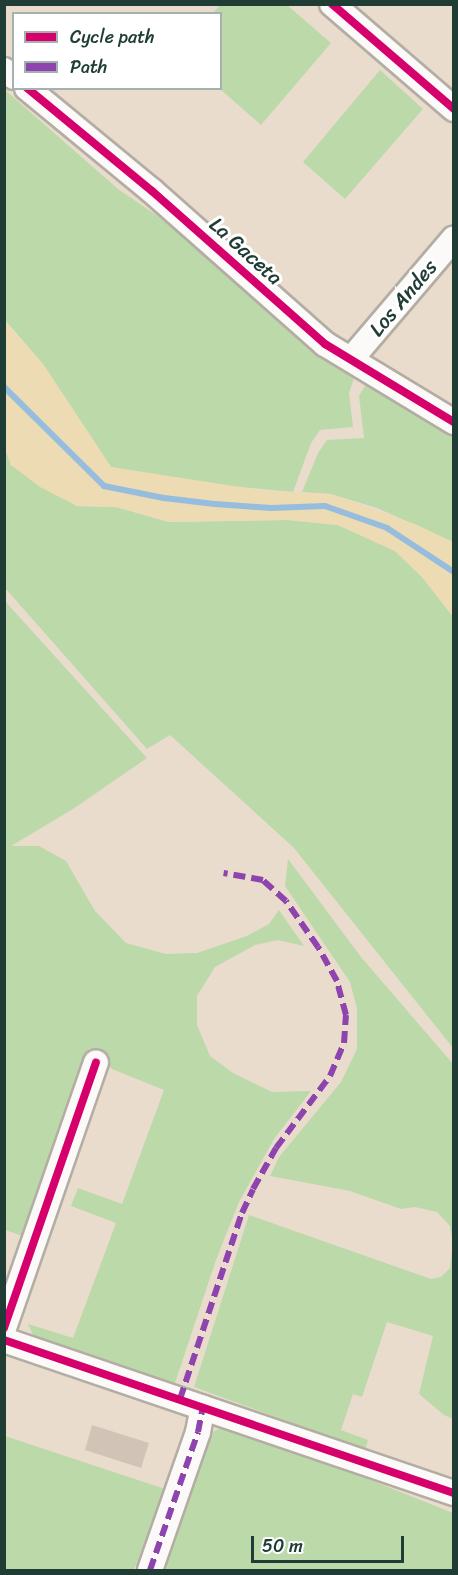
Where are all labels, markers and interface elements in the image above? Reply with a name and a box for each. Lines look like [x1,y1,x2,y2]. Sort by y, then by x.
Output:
legend [12,12,222,90]
text: Cycle path [70,21,154,53]
text: Path [70,51,107,83]
street label: La Gaceta [204,211,288,291]
street label: Los Andes [364,255,442,341]
scale bar [254,1524,407,1562]
text: 50 m [262,1530,303,1562]

